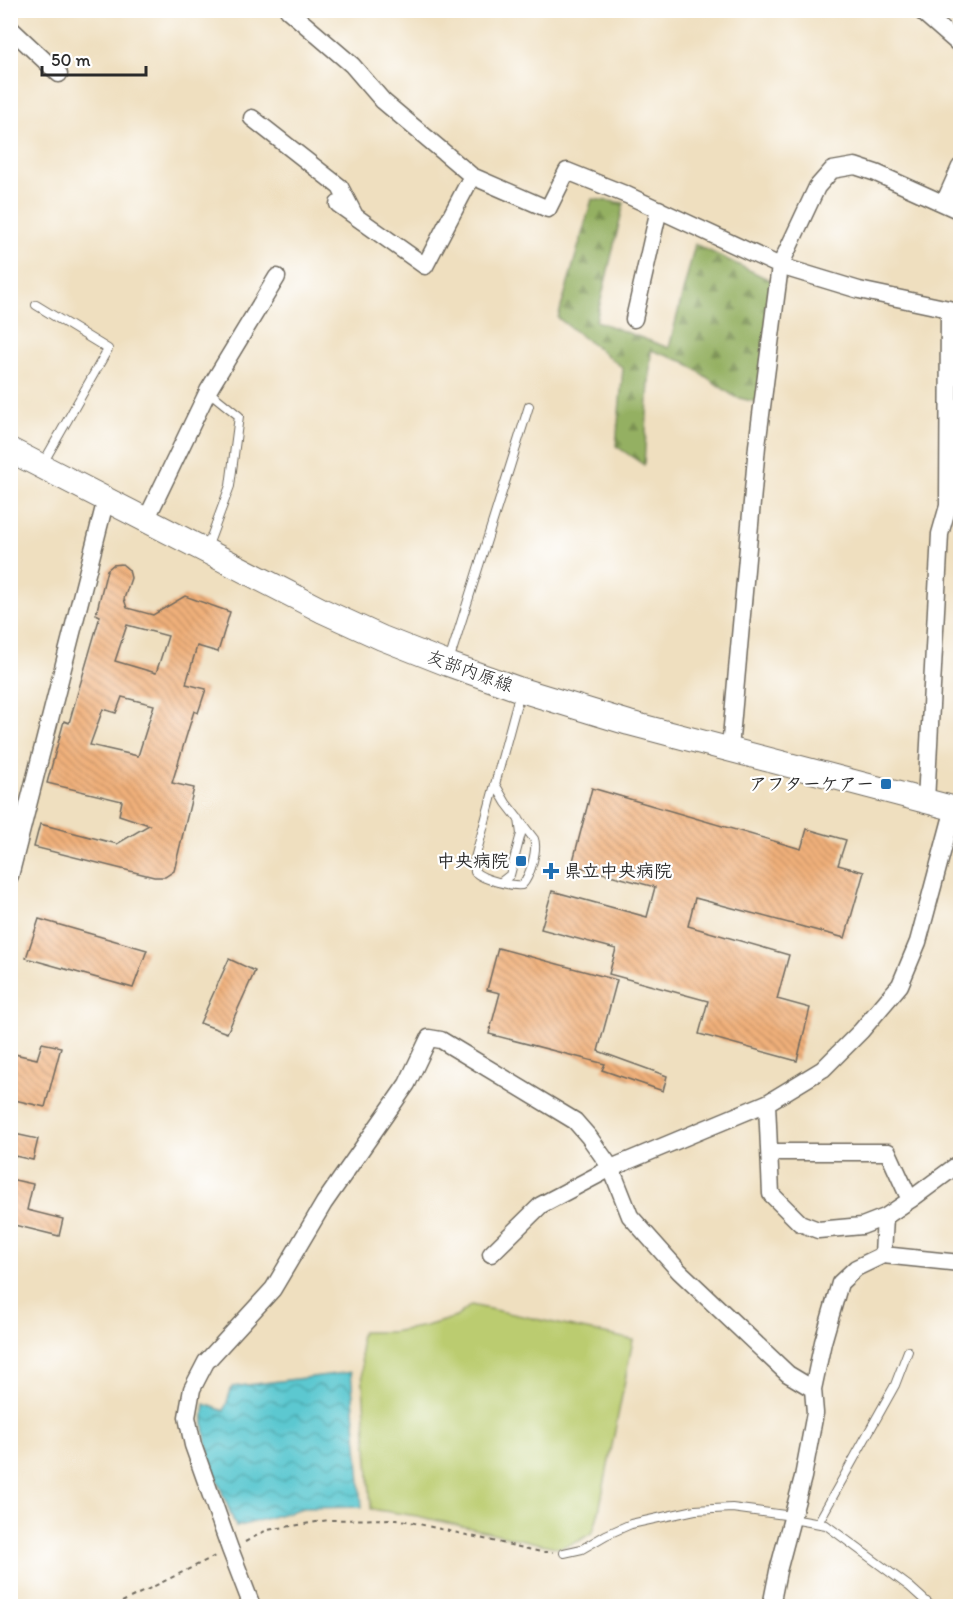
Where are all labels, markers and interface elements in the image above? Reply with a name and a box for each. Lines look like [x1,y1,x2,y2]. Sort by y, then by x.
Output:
scale bar [42,39,146,77]
text: 50 m [51,49,91,71]
street label: 友部内原線 [424,645,516,697]
place label: アフターケアー [749,773,874,795]
marker: アフターケアー [879,777,893,791]
place label: 中央病院 [437,850,509,872]
marker: 中央病院 [514,854,528,868]
place label: 県立中央病院 [564,860,672,882]
marker: 県立中央病院 [542,862,560,880]

